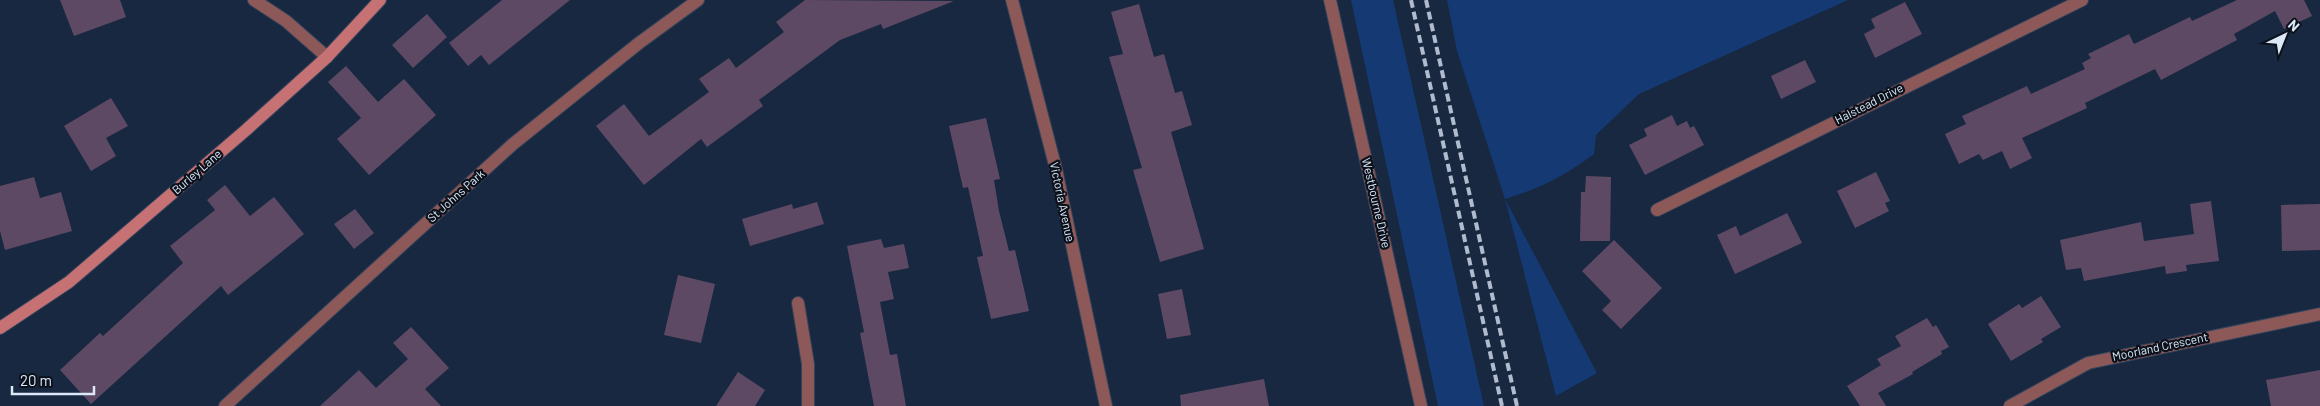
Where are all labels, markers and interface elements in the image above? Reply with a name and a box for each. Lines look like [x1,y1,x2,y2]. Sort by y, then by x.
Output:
north arrow [2260,10,2310,60]
text: N [2285,16,2303,35]
street label: Halstead Drive [1832,80,1905,126]
street label: Burley Lane [169,146,224,196]
street label: Westbourne Drive [1360,156,1394,249]
street label: Victoria Avenue [1048,161,1078,243]
street label: St Johns Park [424,166,487,225]
street label: Moorland Crescent [2111,329,2209,363]
scale bar [12,364,95,396]
text: 20 m [20,371,52,389]

